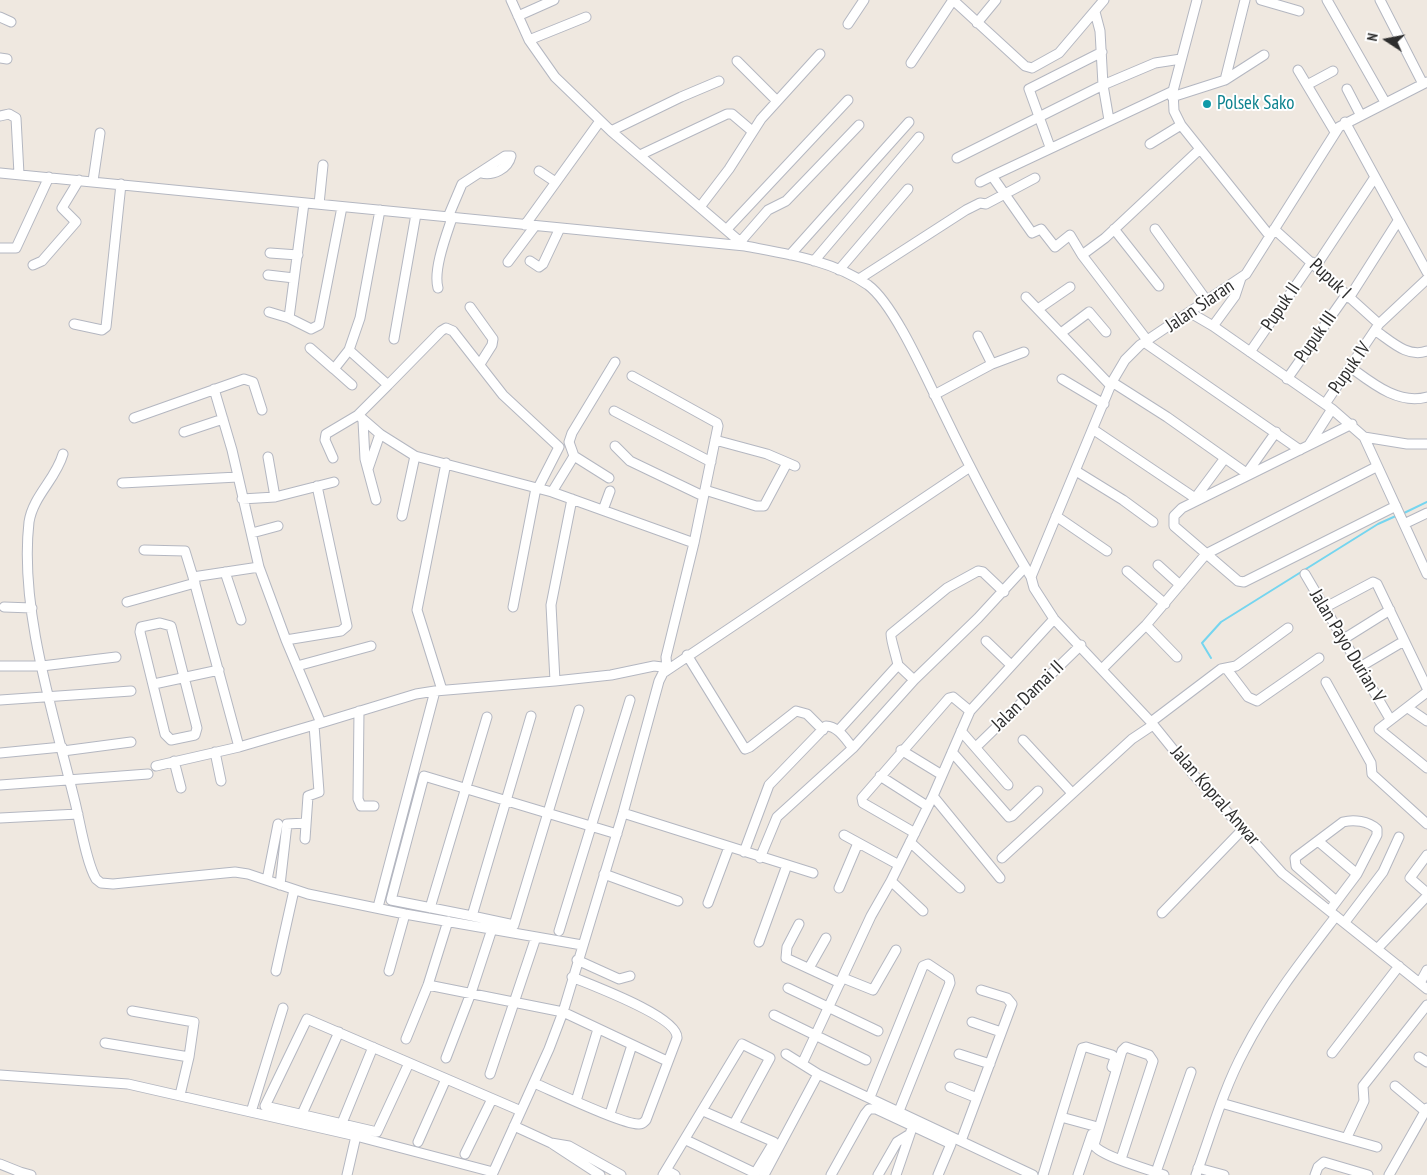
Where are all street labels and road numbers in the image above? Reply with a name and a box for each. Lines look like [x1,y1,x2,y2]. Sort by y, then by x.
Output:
street label: Pupuk I [1304,254,1356,304]
street label: Jalan Siaran [1161,275,1239,337]
street label: Pupuk II [1257,279,1305,335]
street label: Pupuk III [1290,307,1342,367]
street label: Pupuk IV [1324,338,1376,398]
street label: Jalan Payo Durian V [1304,585,1390,707]
street label: Jalan Damai II [987,656,1069,736]
street label: Jalan Kopral Anwar [1166,742,1264,850]

